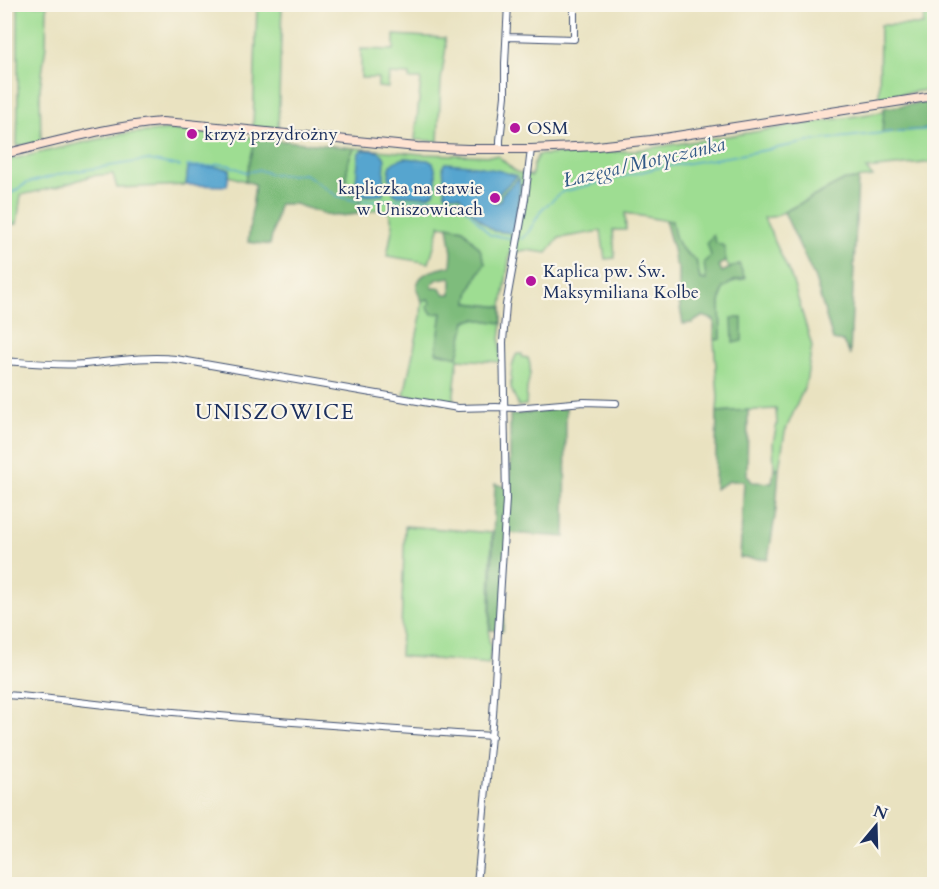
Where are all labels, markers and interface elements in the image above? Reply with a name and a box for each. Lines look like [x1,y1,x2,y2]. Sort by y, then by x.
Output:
place label: OSM [527,116,569,141]
marker: OSM [508,121,522,135]
place label: krzyż przydrożny [204,122,338,147]
marker: krzyż przydrożny [185,127,199,141]
water label: Łazęga/Motyczanka [560,130,728,194]
place label: kapliczka na stawie w Uniszowicach [338,176,483,222]
marker: kapliczka na stawie w Uniszowicach [488,191,502,205]
place label: Kaplica pw. Św. Maksymiliana Kolbe [543,259,699,305]
marker: Kaplica pw. Św. Maksymiliana Kolbe [524,274,538,288]
district label: UNISZOWICE [195,398,355,427]
north arrow [846,796,906,856]
text: N [870,800,891,825]

